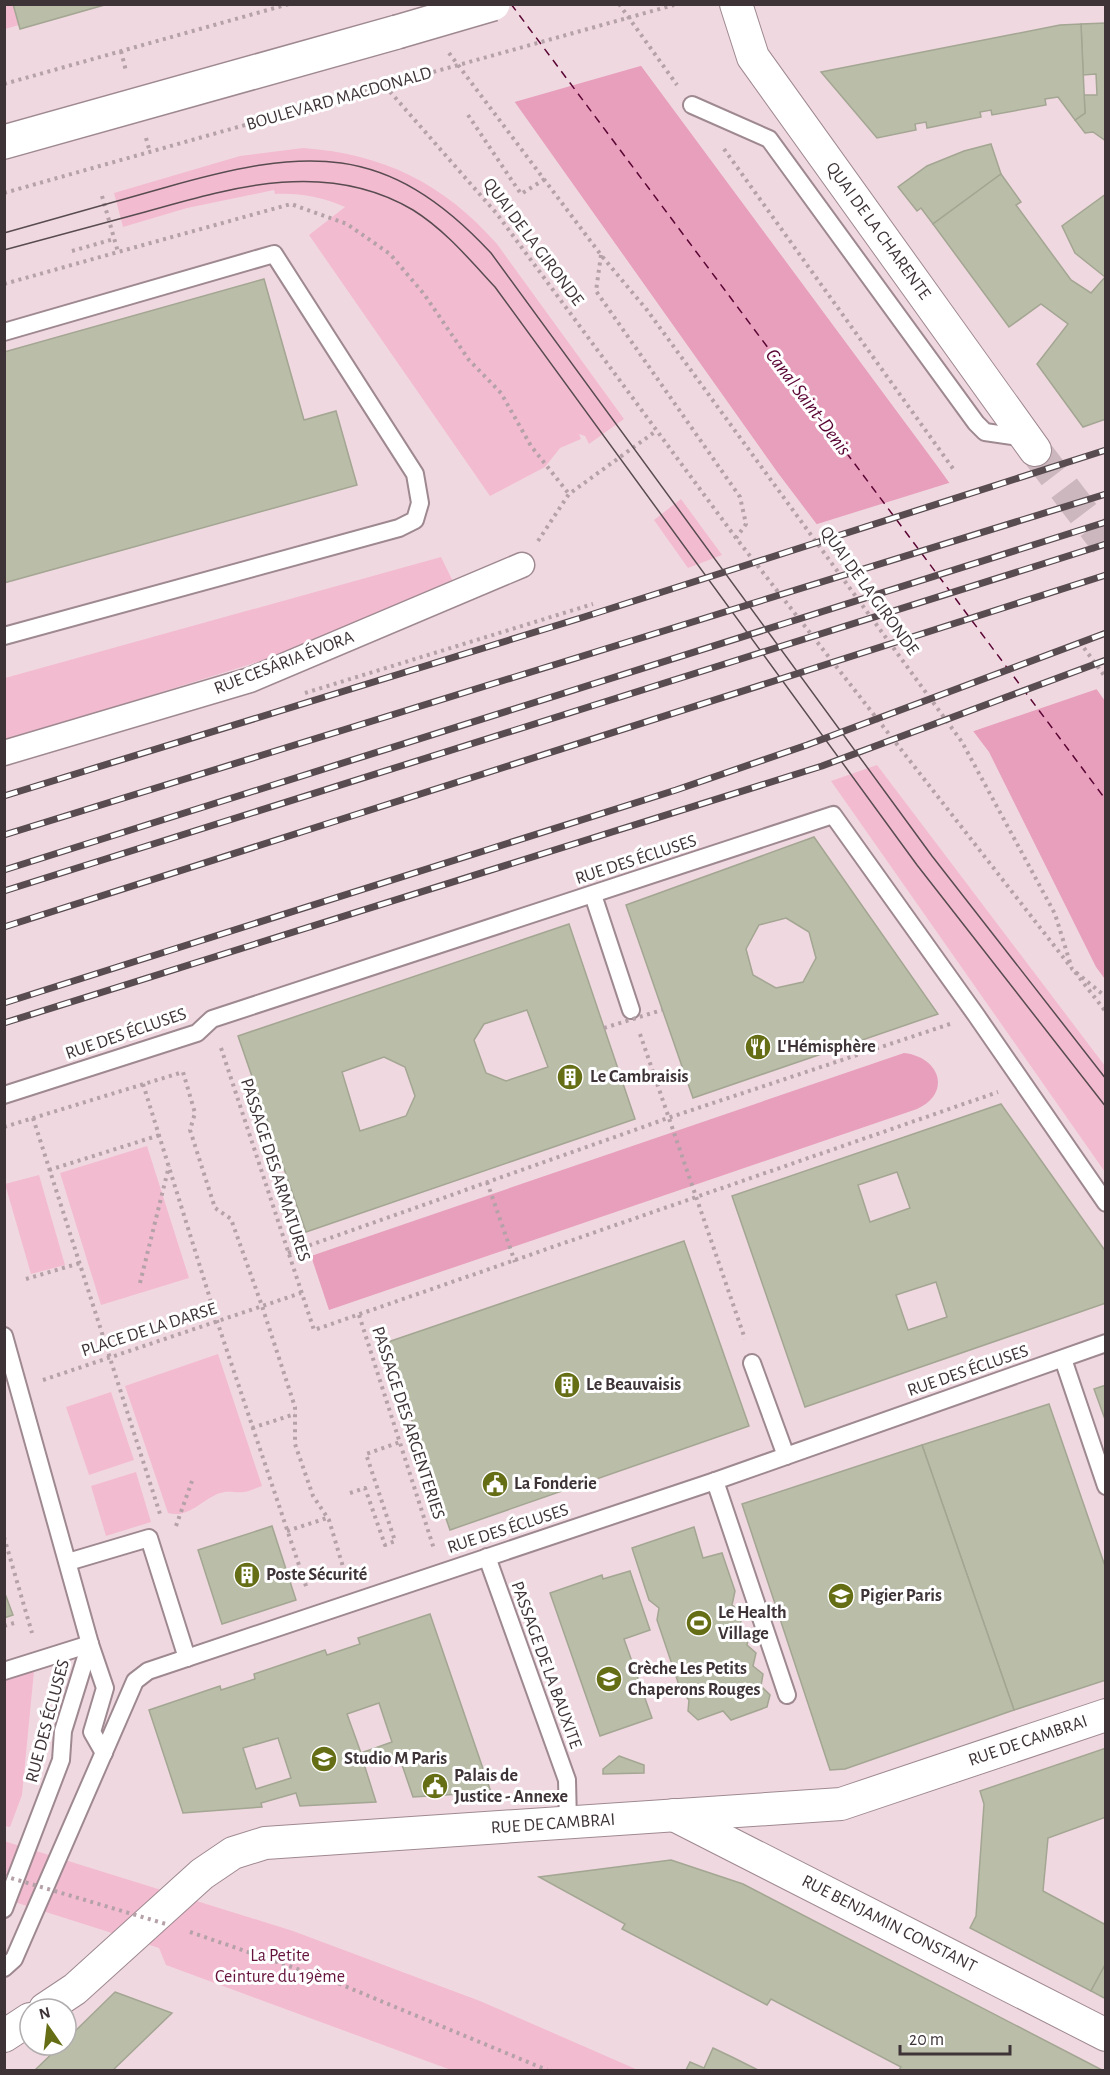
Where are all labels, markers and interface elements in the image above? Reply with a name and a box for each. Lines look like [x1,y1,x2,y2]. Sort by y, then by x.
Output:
street label: BOULEVARD MACDONALD [244,64,434,134]
street label: QUAI DE LA CHARENTE [822,159,934,303]
street label: QUAI DE LA GIRONDE [479,175,587,309]
water label: Canal Saint-Denis [762,345,855,459]
street label: QUAI DE LA GIRONDE [816,523,922,659]
street label: RUE CESÁRIA ÉVORA [211,625,357,698]
street label: RUE DES ÉCLUSES [572,829,699,888]
street label: RUE DES ÉCLUSES [62,1002,189,1063]
restaurant icon: L'Hémisphère [743,1032,773,1062]
place label: L'Hémisphère [777,1038,876,1056]
building icon: Le Cambraisis [555,1062,585,1092]
place label: Le Cambraisis [590,1068,689,1086]
street label: PASSAGE DES ARMATURES [237,1076,313,1264]
street label: PLACE DE LA DARSE [79,1300,219,1360]
street label: PASSAGE DES ARGENTERIES [368,1324,448,1522]
street label: RUE DES ÉCLUSES [904,1339,1031,1400]
building icon: Le Beauvaisis [552,1370,582,1400]
place label: Le Beauvaisis [586,1376,681,1394]
public building icon: La Fonderie [480,1469,510,1499]
place label: La Fonderie [514,1475,597,1493]
street label: RUE DES ÉCLUSES [444,1498,571,1557]
building icon: Poste Sécurité [232,1560,262,1590]
place label: Poste Sécurité [266,1566,367,1584]
street label: PASSAGE DE LA BAUXITE [507,1579,585,1751]
school or university icon: Pigier Paris [826,1581,856,1611]
place label: Pigier Paris [860,1587,942,1605]
place label: Le Health Village [718,1604,787,1643]
sports icon: Le Health Village [684,1608,714,1638]
street label: RUE DES ÉCLUSES [20,1657,73,1784]
place label: Crèche Les Petits Chaperons Rouges [628,1660,760,1699]
school or university icon: Crèche Les Petits Chaperons Rouges [594,1664,624,1694]
street label: RUE DE CAMBRAI [966,1712,1090,1770]
school or university icon: Studio M Paris [309,1744,339,1774]
place label: Studio M Paris [344,1750,447,1768]
place label: Palais de Justice - Annexe [454,1767,568,1806]
public building icon: Palais de Justice - Annexe [420,1771,450,1801]
street label: RUE DE CAMBRAI [490,1811,616,1837]
street label: RUE BENJAMIN CONSTANT [799,1872,980,1976]
park label: La Petite Ceinture du 19ème [215,1947,345,1986]
north arrow [18,1997,78,2057]
text: N [37,2004,52,2023]
scale bar [900,2018,1010,2056]
text: 20 m [909,2031,944,2049]

